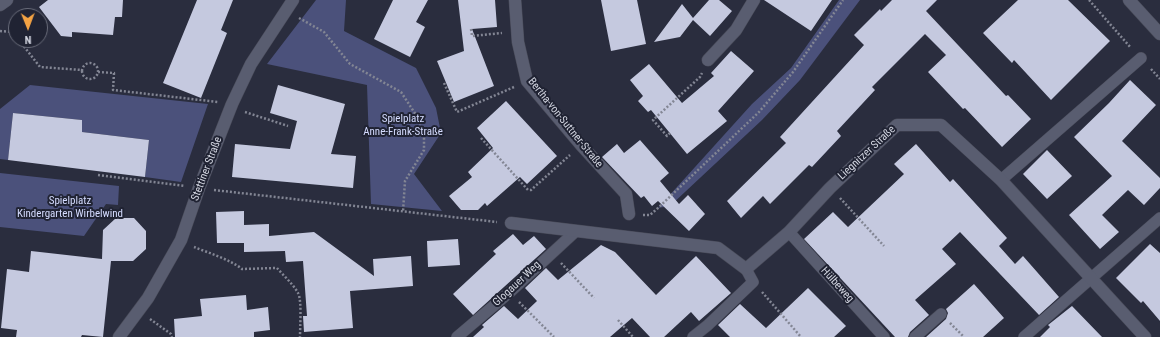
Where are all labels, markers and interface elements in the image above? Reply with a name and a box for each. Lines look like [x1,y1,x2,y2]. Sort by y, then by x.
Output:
north arrow [8,8,48,48]
text: N [25,33,32,46]
street label: Bertha-von-Suttner-Straße [525,75,605,171]
park label: Spielplatz Anne-Frank-Straße [363,112,443,138]
street label: Liegnitzer Straße [836,123,898,183]
street label: Stettiner Straße [189,135,225,203]
park label: Spielplatz Kindergarten Wirbelwind [17,194,123,220]
street label: Glogauer Weg [490,259,544,309]
street label: Hülbeweg [818,265,856,305]

